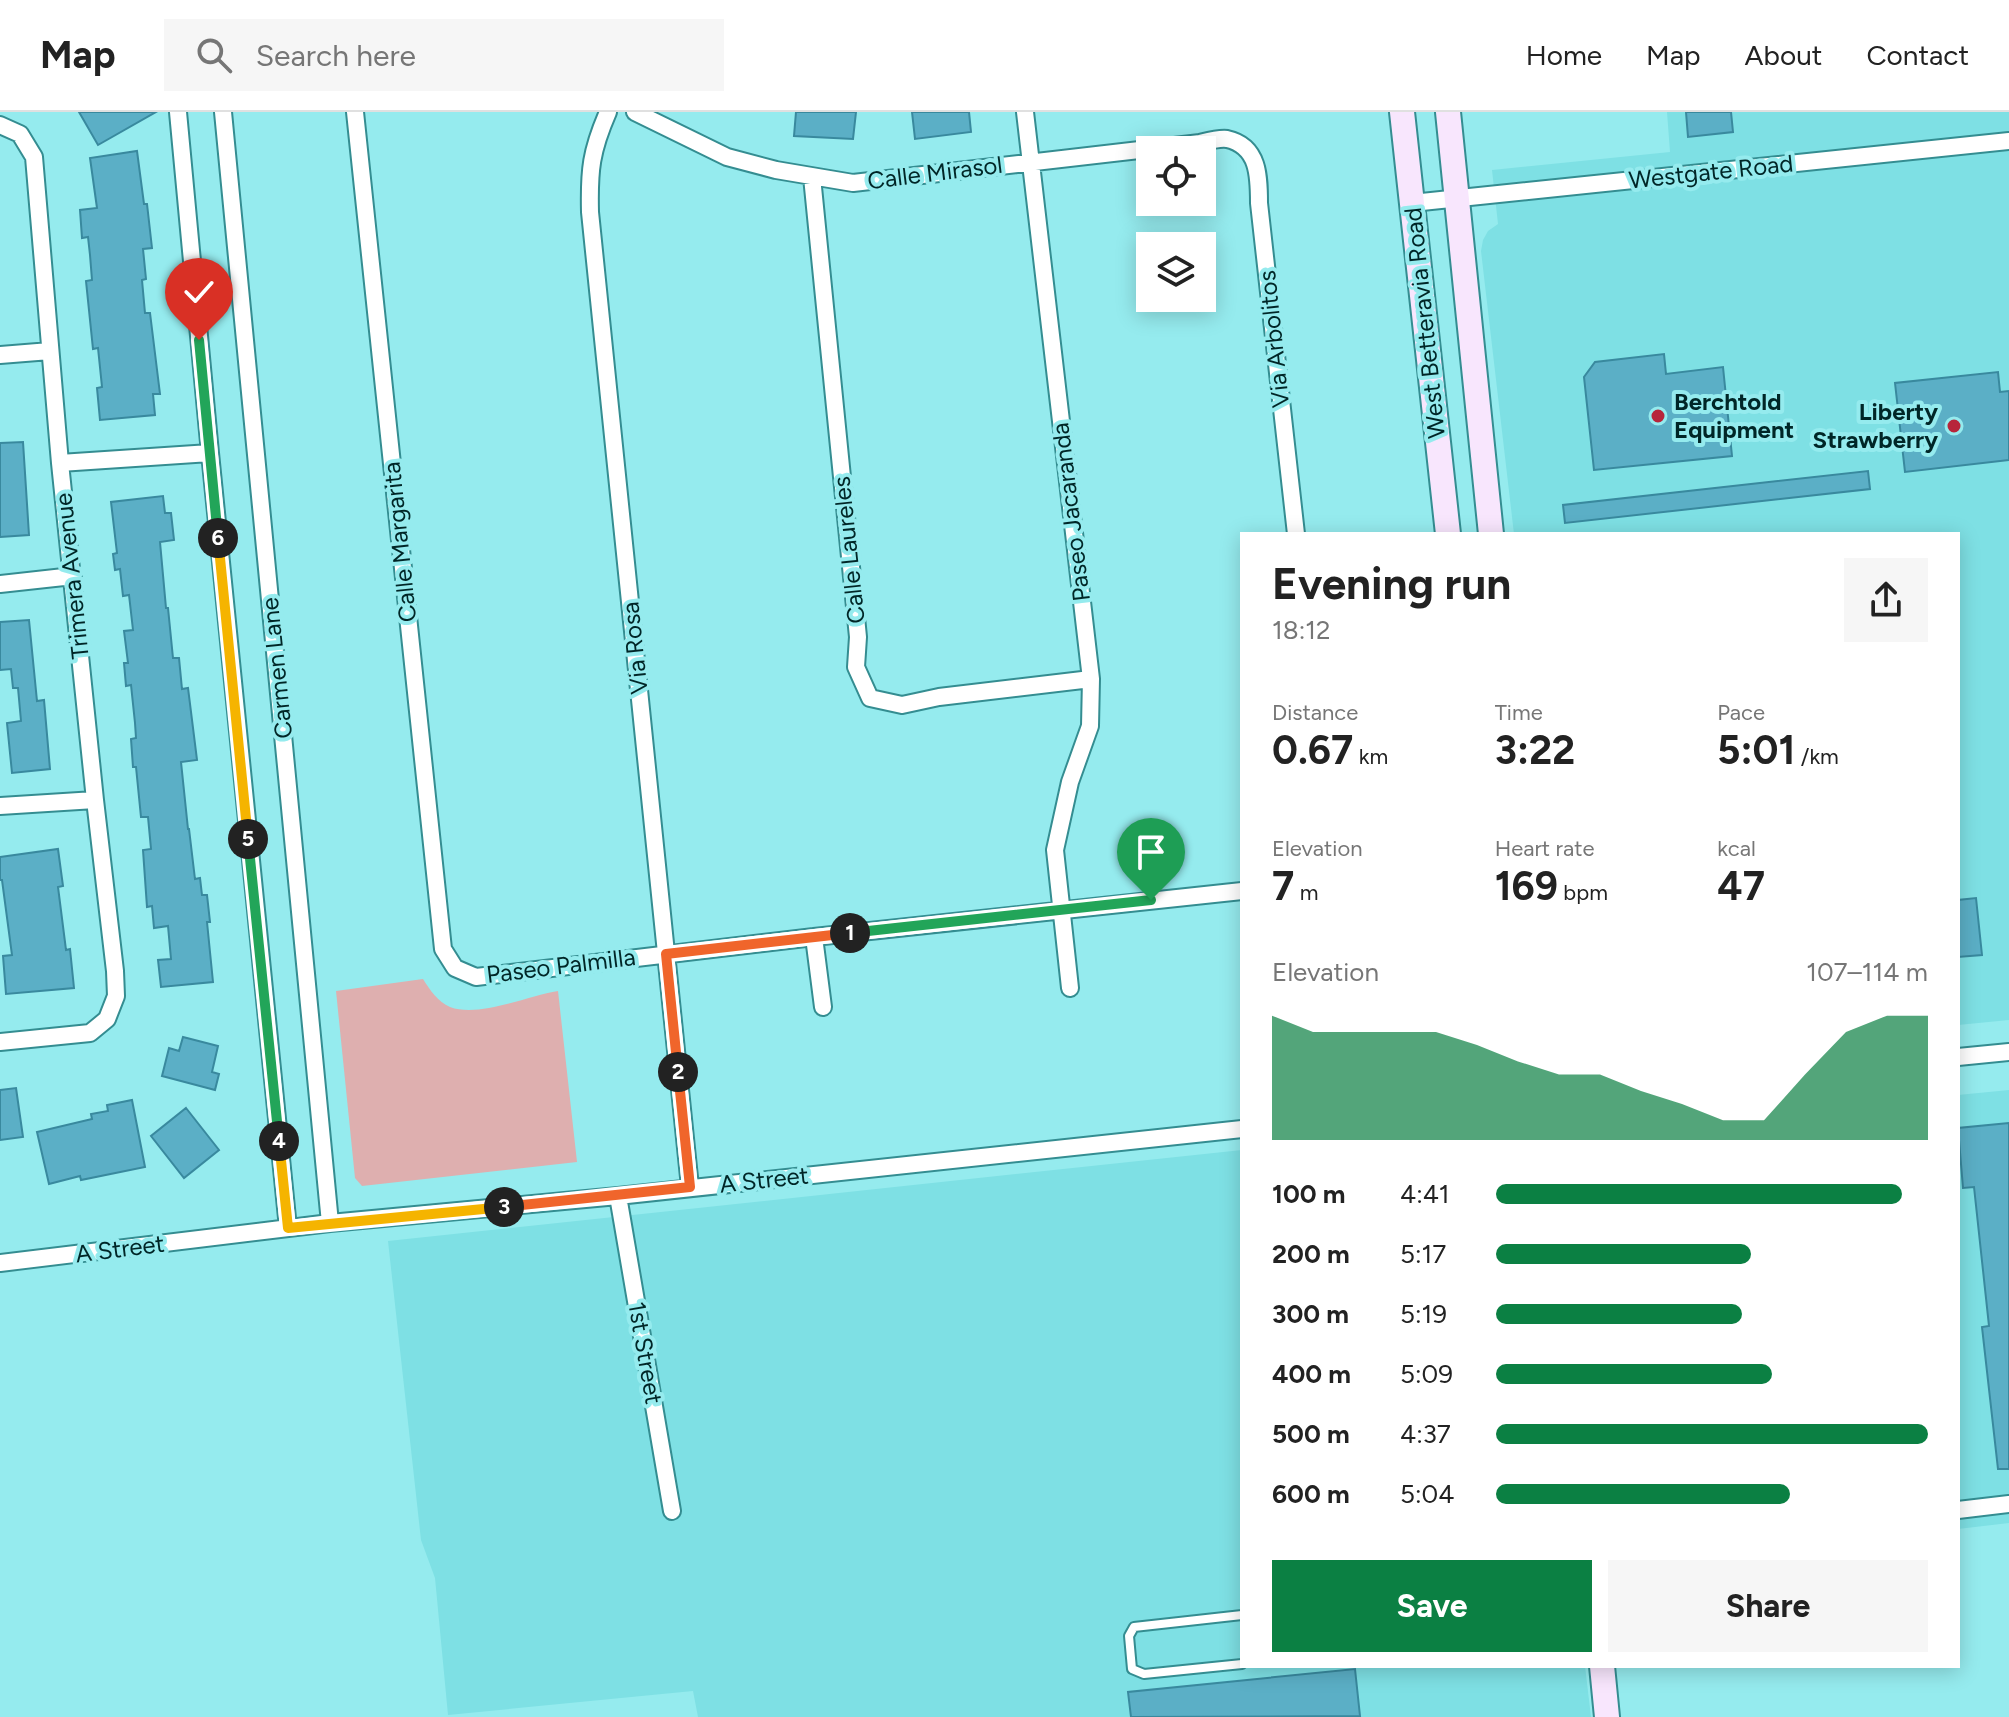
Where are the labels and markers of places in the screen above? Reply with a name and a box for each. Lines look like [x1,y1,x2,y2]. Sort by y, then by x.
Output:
pin [165,258,233,340]
place label: Berchtold Equipment [1674,387,1794,444]
place label: Liberty Strawberry [1813,397,1938,454]
marker: Berchtold Equipment [1649,407,1667,425]
marker: Liberty Strawberry [1945,417,1963,435]
pin: 6 [198,518,238,558]
pin [1117,818,1185,900]
pin: 5 [228,819,268,859]
pin: 1 [830,913,870,953]
pin: 2 [658,1052,698,1092]
pin: 4 [259,1121,299,1161]
pin: 3 [484,1187,524,1227]

